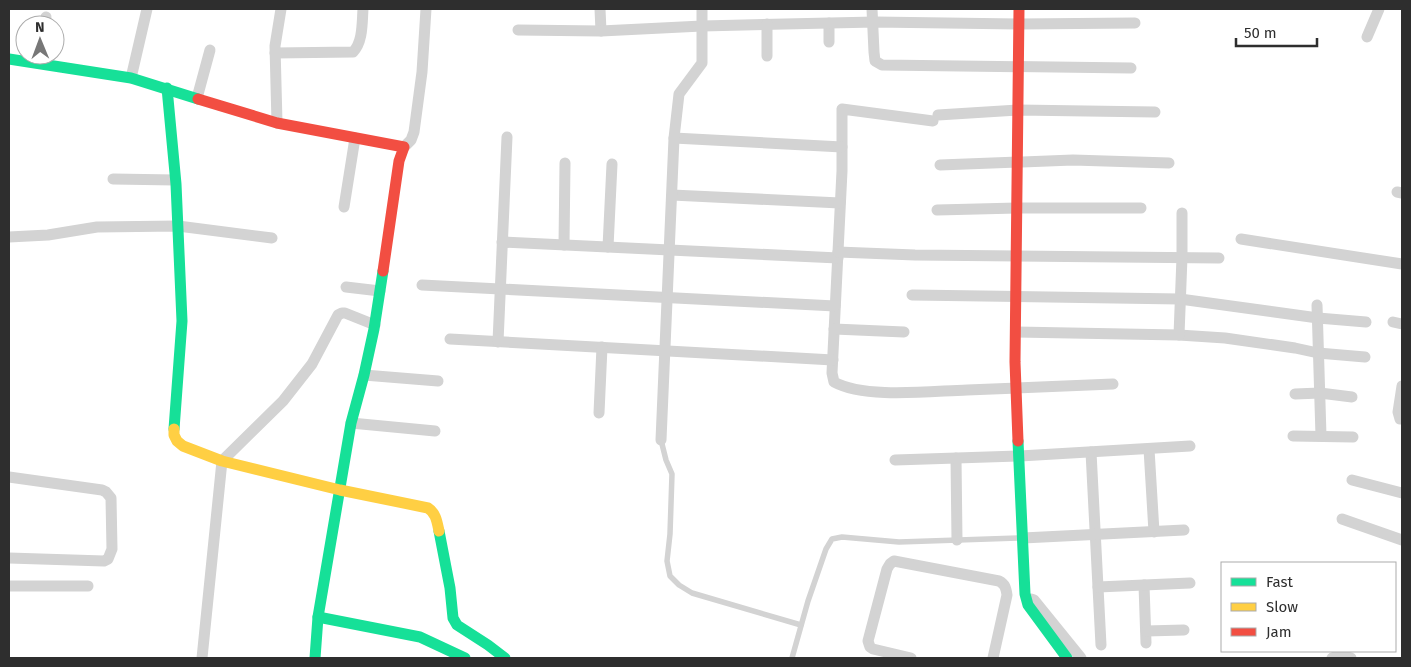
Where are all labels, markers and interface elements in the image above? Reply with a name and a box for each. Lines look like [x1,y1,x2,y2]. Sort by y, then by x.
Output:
north arrow [15,15,65,65]
scale bar [1236,15,1317,47]
text: N [35,19,45,36]
text: 50 m [1244,24,1277,42]
legend [1221,562,1396,652]
text: Fast [1266,573,1293,591]
text: Slow [1266,598,1298,616]
text: Jam [1266,623,1292,641]

